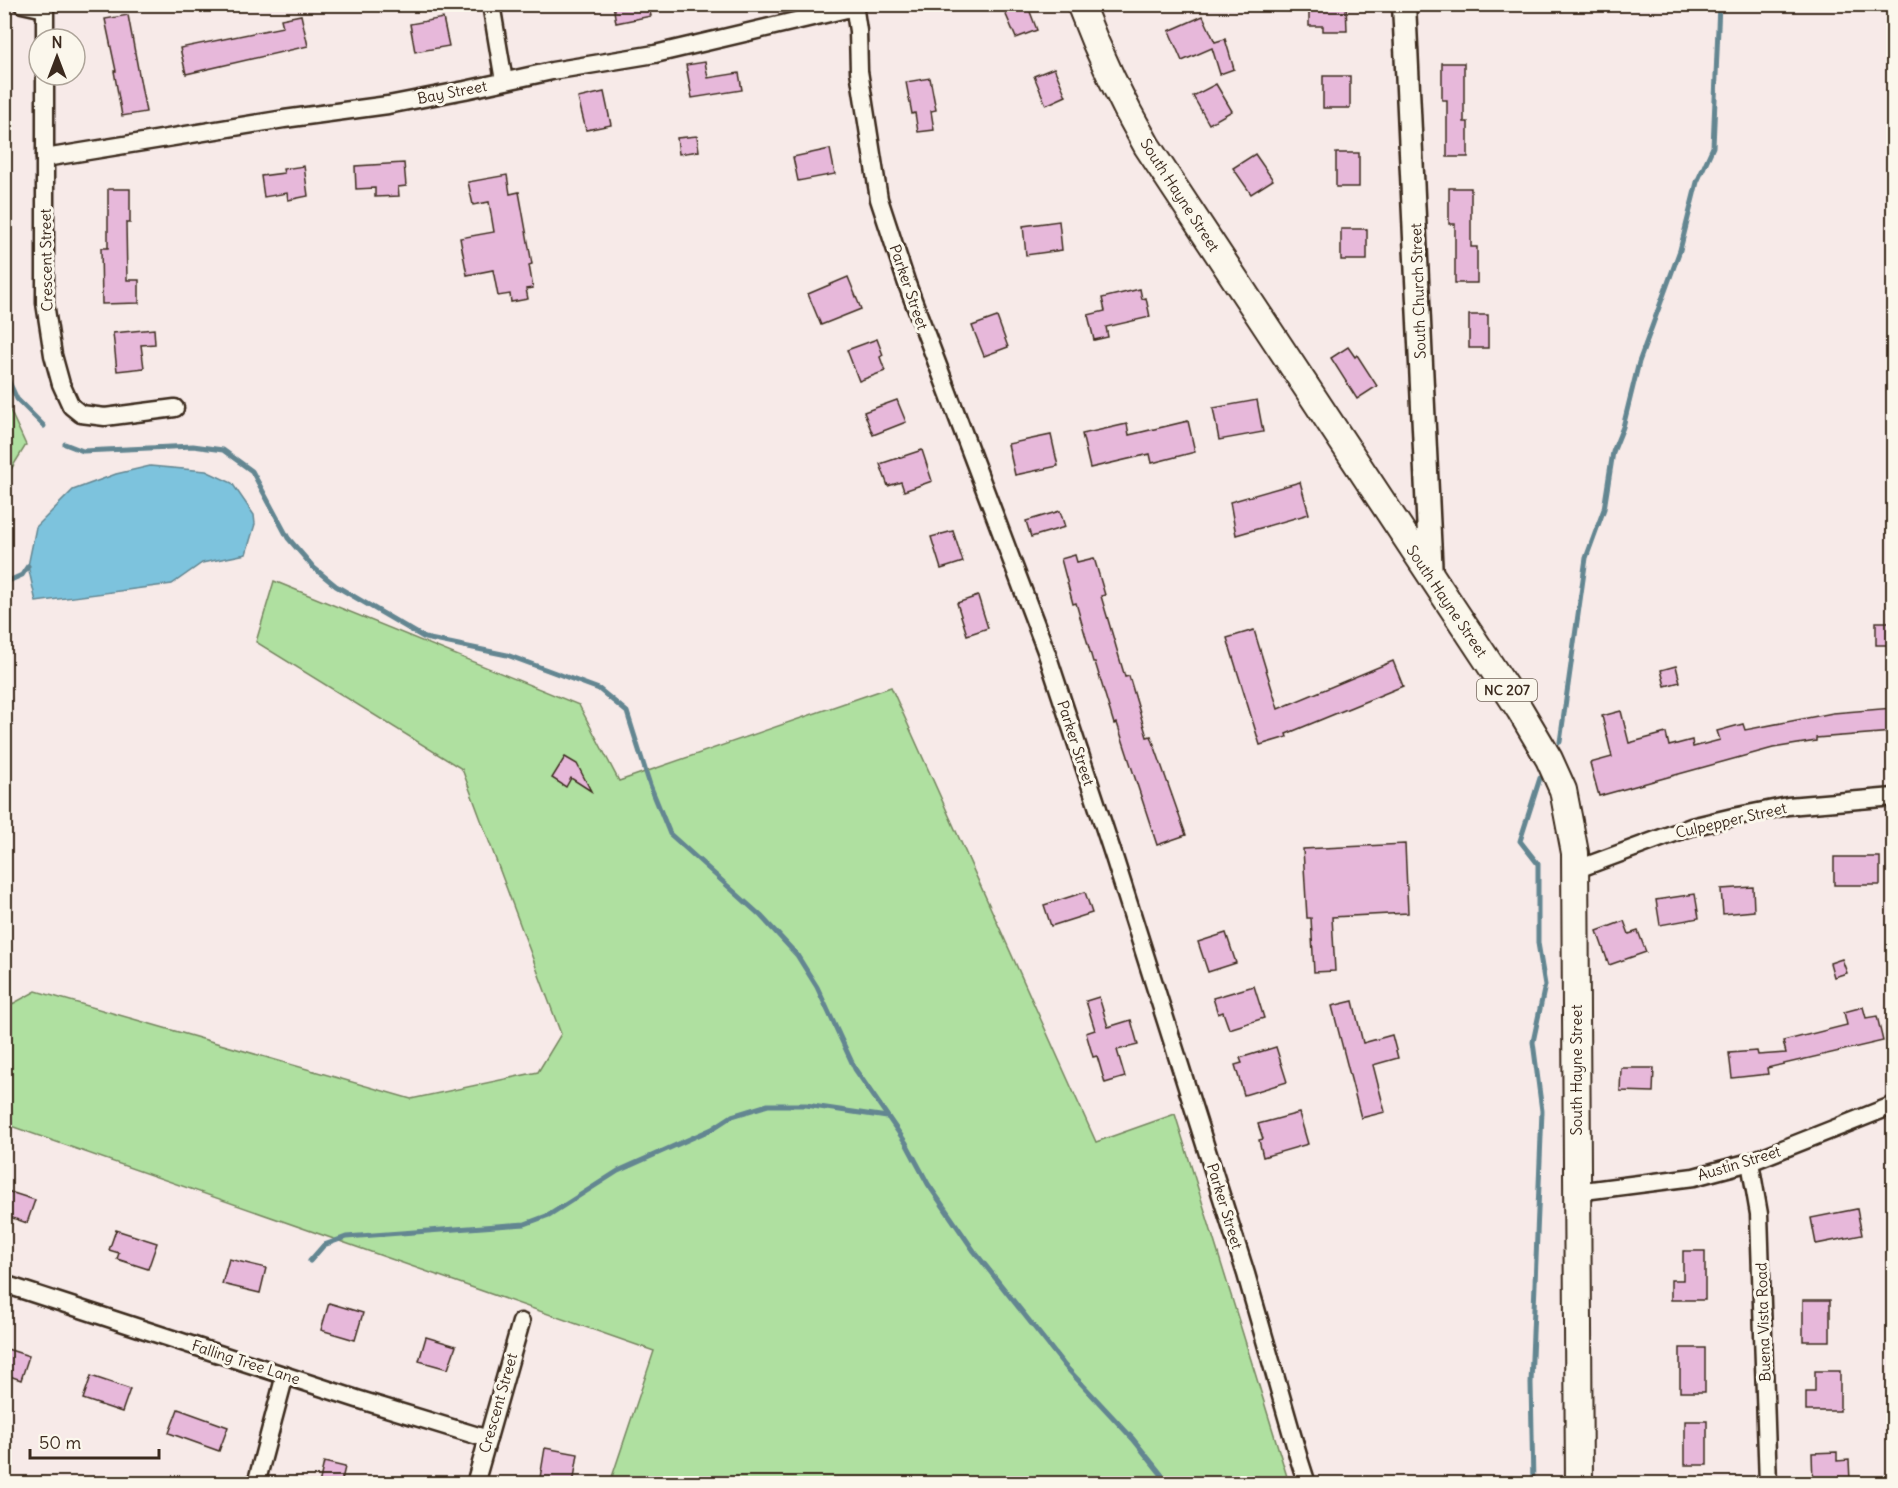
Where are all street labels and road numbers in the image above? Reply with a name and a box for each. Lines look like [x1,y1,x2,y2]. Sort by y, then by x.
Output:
street label: Bay Street [416,76,488,108]
street label: South Hayne Street [1136,135,1224,255]
street label: Crescent Street [36,208,56,312]
street label: South Church Street [1406,223,1430,359]
street label: Parker Street [886,242,932,332]
street label: South Hayne Street [1403,541,1491,661]
road number: NC 207 [1477,679,1537,701]
street label: Parker Street [1053,698,1099,788]
street label: Culpepper Street [1674,798,1788,842]
street label: South Hayne Street [1567,1005,1586,1135]
street label: Austin Street [1695,1141,1783,1185]
street label: Parker Street [1203,1161,1247,1251]
street label: Buena Vista Road [1751,1262,1775,1382]
street label: Falling Tree Lane [189,1336,303,1388]
street label: Crescent Street [475,1351,521,1455]

